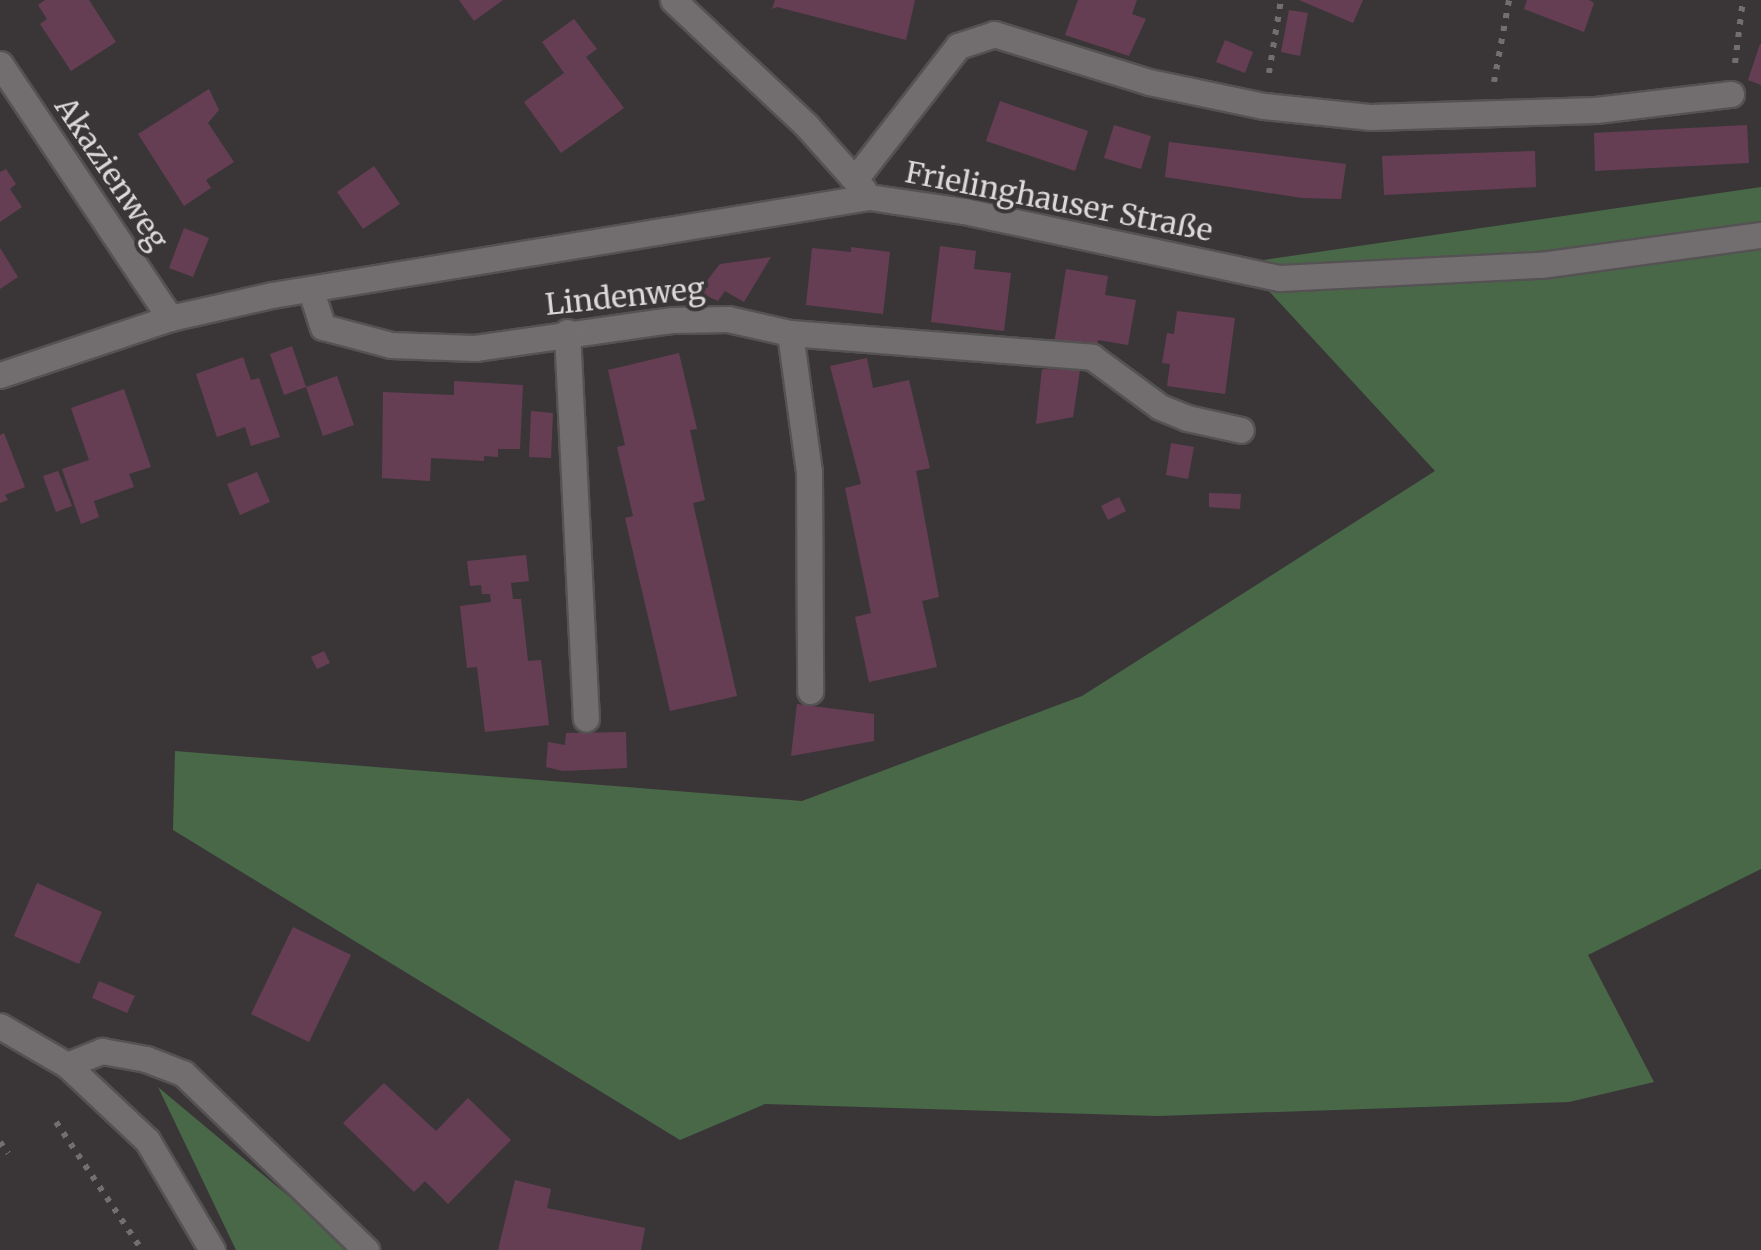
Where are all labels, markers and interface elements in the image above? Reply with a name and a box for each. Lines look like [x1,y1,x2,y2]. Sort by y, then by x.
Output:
street label: Akazienweg [48,90,176,256]
street label: Frielinghauser Straße [902,154,1216,248]
street label: Lindenweg [543,270,707,322]

